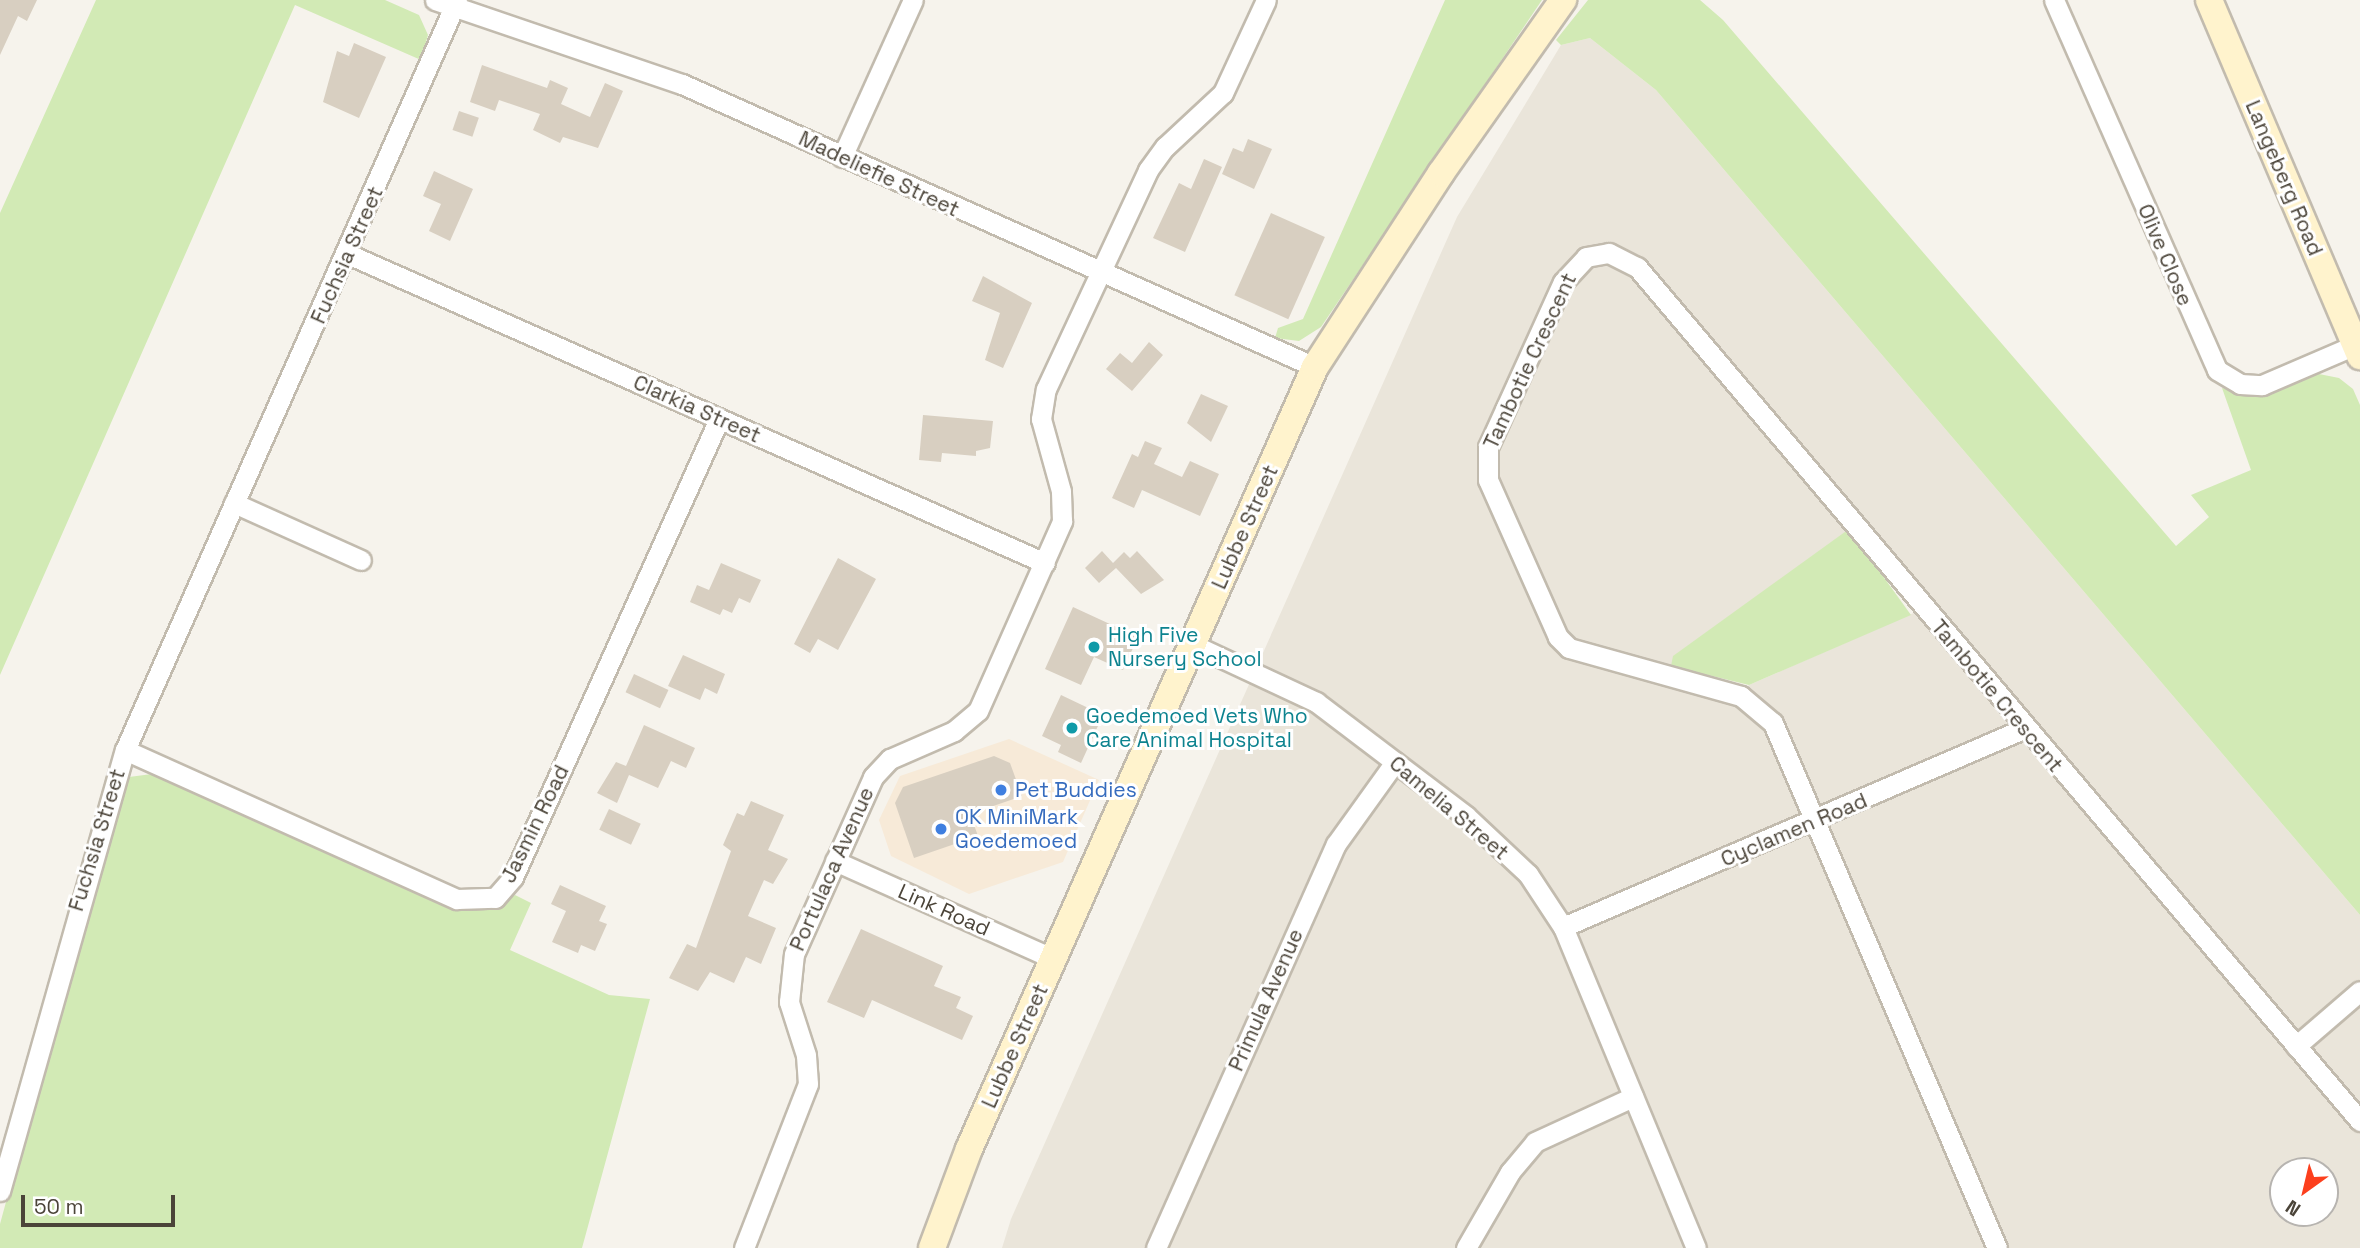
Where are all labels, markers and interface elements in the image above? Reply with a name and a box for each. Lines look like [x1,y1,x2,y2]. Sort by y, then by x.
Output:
street label: Langeberg Road [2240,97,2328,259]
street label: Madeliefie Street [795,126,963,222]
street label: Fuchsia Street [305,183,389,327]
street label: Olive Close [2132,200,2198,310]
street label: Tambotie Crescent [1478,269,1582,453]
street label: Clarkia Street [629,370,765,448]
street label: Lubbe Street [1206,461,1284,593]
street label: Tambotie Crescent [1926,615,2068,777]
place label: High Five Nursery School [1108,622,1262,672]
marker: High Five Nursery School [1086,639,1102,655]
place label: Goedemoed Vets Who Care Animal Hospital [1086,703,1308,753]
marker: Goedemoed Vets Who Care Animal Hospital [1064,720,1080,736]
street label: Camelia Street [1384,751,1514,865]
street label: Jasmin Road [496,761,574,887]
street label: Fuchsia Street [63,766,131,914]
place label: Pet Buddies [1015,777,1137,803]
marker: Pet Buddies [993,782,1009,798]
street label: Portulaca Avenue [785,783,879,955]
street label: Cyclamen Road [1717,788,1871,872]
place label: OK MiniMark Goedemoed [955,804,1078,854]
marker: OK MiniMark Goedemoed [933,821,949,837]
street label: Link Road [894,879,994,941]
street label: Primula Avenue [1223,925,1309,1075]
street label: Lubbe Street [976,980,1054,1112]
north arrow [2269,1157,2339,1227]
scale bar [24,1182,178,1226]
text: 50 m [34,1193,84,1220]
text: N [2281,1194,2305,1222]

